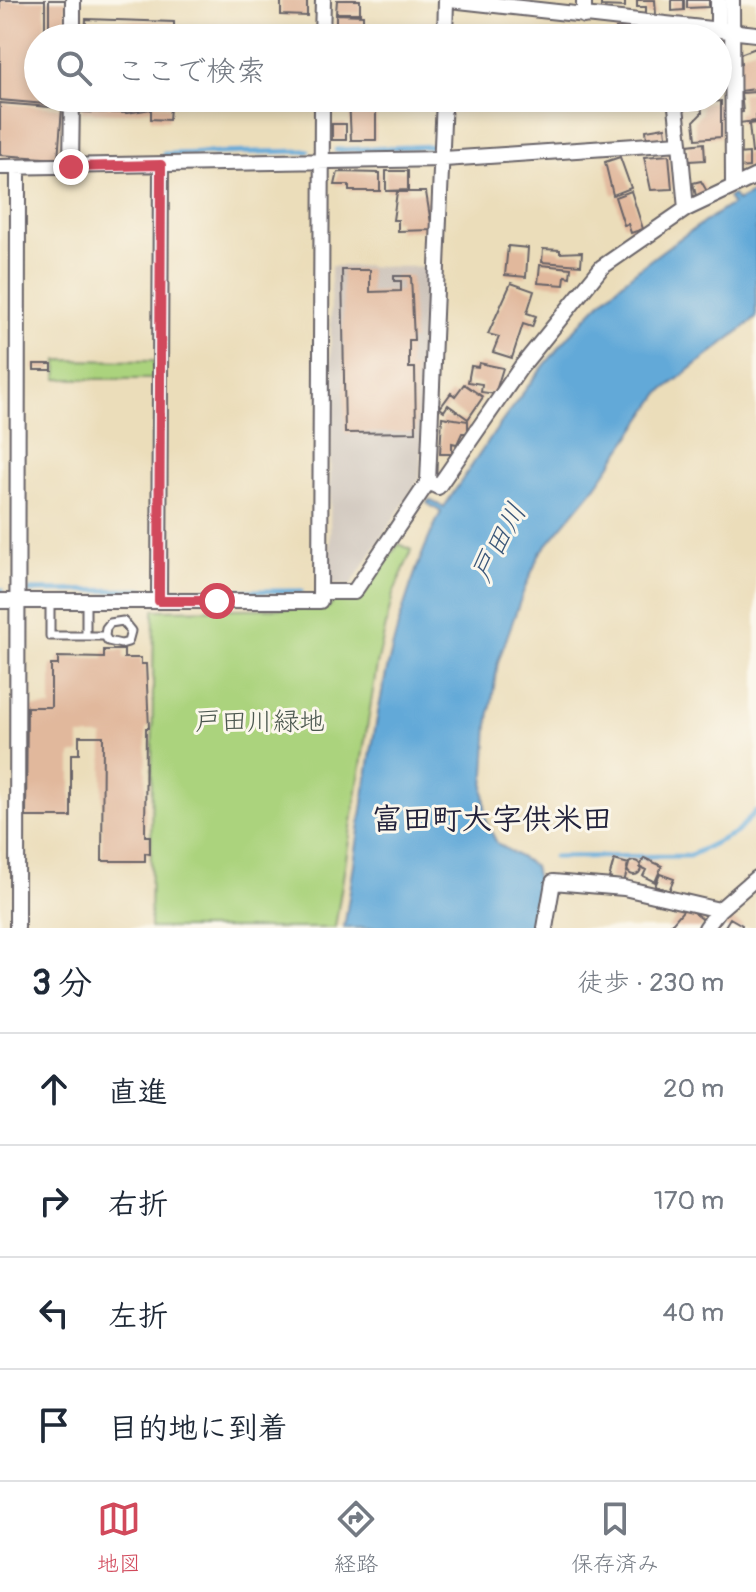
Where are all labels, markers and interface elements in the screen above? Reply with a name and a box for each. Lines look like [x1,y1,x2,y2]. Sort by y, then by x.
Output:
search box [24,24,732,112]
icon: search [52,46,96,90]
text: ここで検索 [116,53,266,90]
route end [53,149,89,185]
water label: 戸田川 [464,497,534,588]
route start [199,583,235,619]
park label: 戸田川緑地 [195,706,325,738]
district label: 富田町大字供米田 [372,801,612,838]
text: 3 分 [32,962,92,1005]
text: 徒歩 · 230 m [578,967,724,999]
icon: ahead [32,1067,76,1111]
text: 20 m [663,1073,724,1105]
text: 直進 [108,1074,168,1111]
icon: right [32,1179,76,1223]
text: 170 m [654,1185,724,1217]
text: 右折 [108,1186,168,1223]
icon: left [32,1291,76,1335]
text: 40 m [662,1297,724,1329]
text: 左折 [108,1298,168,1335]
icon: arrive [32,1403,76,1447]
text: 目的地に到着 [108,1410,288,1447]
tab: 地図 [97,1497,141,1578]
tab: 経路 [334,1497,378,1578]
tab: 保存済み [571,1497,659,1578]

